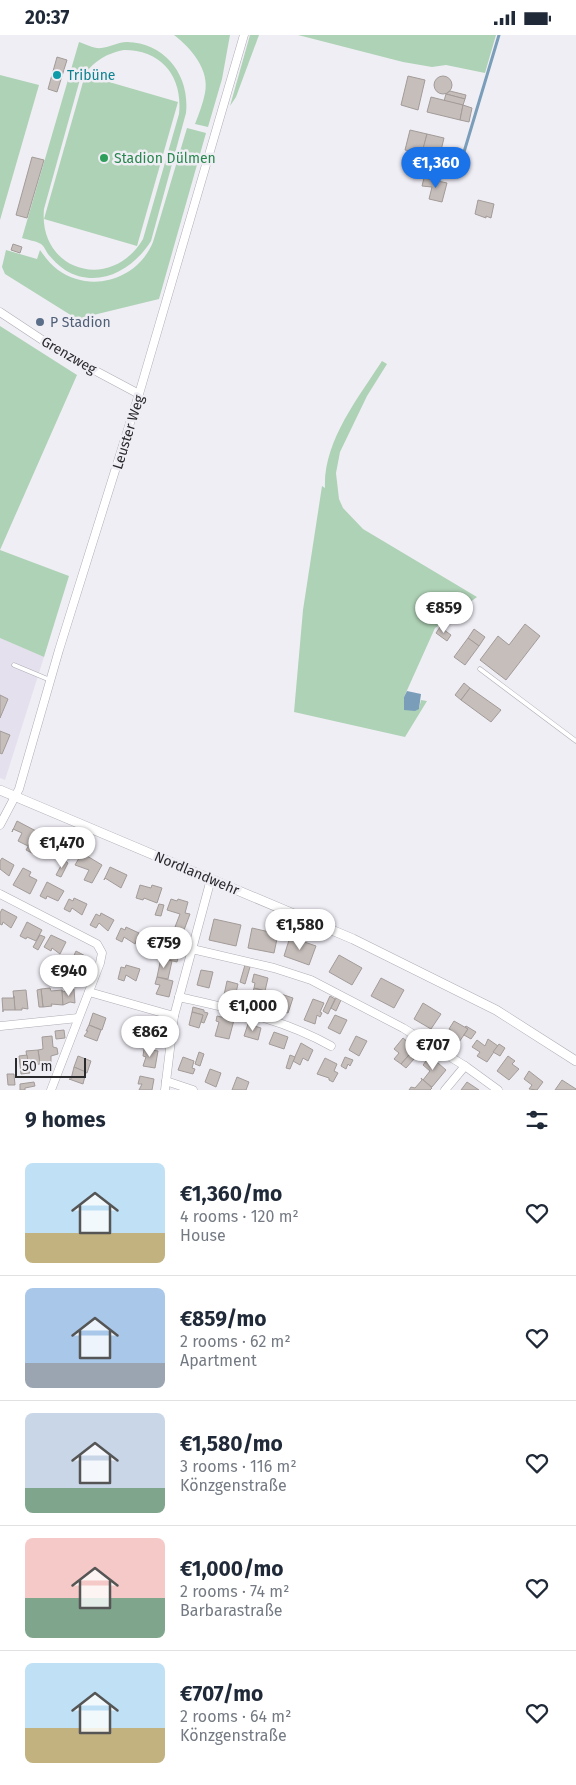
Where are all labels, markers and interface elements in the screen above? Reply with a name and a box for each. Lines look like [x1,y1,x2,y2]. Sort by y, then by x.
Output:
text: 20:37 [25,6,69,29]
place label: Tribüne [67,67,115,84]
marker: Tribüne [51,69,63,81]
pin: €1,360 [395,147,477,189]
place label: Stadion Dülmen [114,150,216,167]
marker: Stadion Dülmen [98,152,110,164]
text: €1,360 [412,153,460,172]
place label: P Stadion [50,314,111,331]
marker: P Stadion [34,316,46,328]
street label: Grenzweg [38,333,100,378]
street label: Leuster Weg [109,392,148,471]
pin: €859 [414,591,474,634]
text: €859 [426,598,462,617]
pin: €1,470 [21,827,103,869]
text: €1,470 [39,833,85,852]
street label: Nordlandwehr [152,848,242,899]
pin: €1,580 [259,909,341,951]
text: €1,580 [276,915,324,934]
pin: €759 [134,927,194,969]
text: €759 [147,933,181,952]
pin: €940 [39,955,99,997]
text: €940 [51,961,87,980]
pin: €1,000 [212,989,294,1032]
text: €1,000 [229,996,277,1015]
pin: €862 [120,1015,180,1058]
text: €862 [132,1022,168,1041]
pin: €707 [403,1029,463,1071]
text: €707 [416,1035,450,1054]
scale bar [15,1055,86,1078]
text: 50 m [22,1058,53,1075]
icon: filters [523,1106,551,1134]
text: 9 homes [25,1107,106,1133]
text: €1,360/mo [180,1181,282,1207]
icon: home [65,1183,125,1243]
icon: heart [523,1199,551,1227]
text: 4 rooms · 120 m² [180,1207,299,1226]
text: House [180,1226,226,1245]
text: €859/mo [180,1306,266,1332]
icon: home [65,1308,125,1368]
icon: heart [523,1324,551,1352]
text: 2 rooms · 62 m² [180,1332,291,1351]
text: Apartment [180,1351,257,1370]
text: €1,580/mo [180,1431,283,1457]
icon: home [65,1433,125,1493]
icon: heart [523,1449,551,1477]
text: 3 rooms · 116 m² [180,1457,297,1476]
text: Könzgenstraße [180,1476,287,1495]
text: €1,000/mo [180,1556,283,1582]
icon: home [65,1558,125,1618]
icon: heart [523,1574,551,1602]
text: 2 rooms · 74 m² [180,1582,289,1601]
text: Barbarastraße [180,1601,283,1620]
text: €707/mo [180,1681,263,1707]
icon: home [65,1683,125,1743]
icon: heart [523,1699,551,1727]
text: 2 rooms · 64 m² [180,1707,291,1726]
text: Könzgenstraße [180,1726,287,1745]

